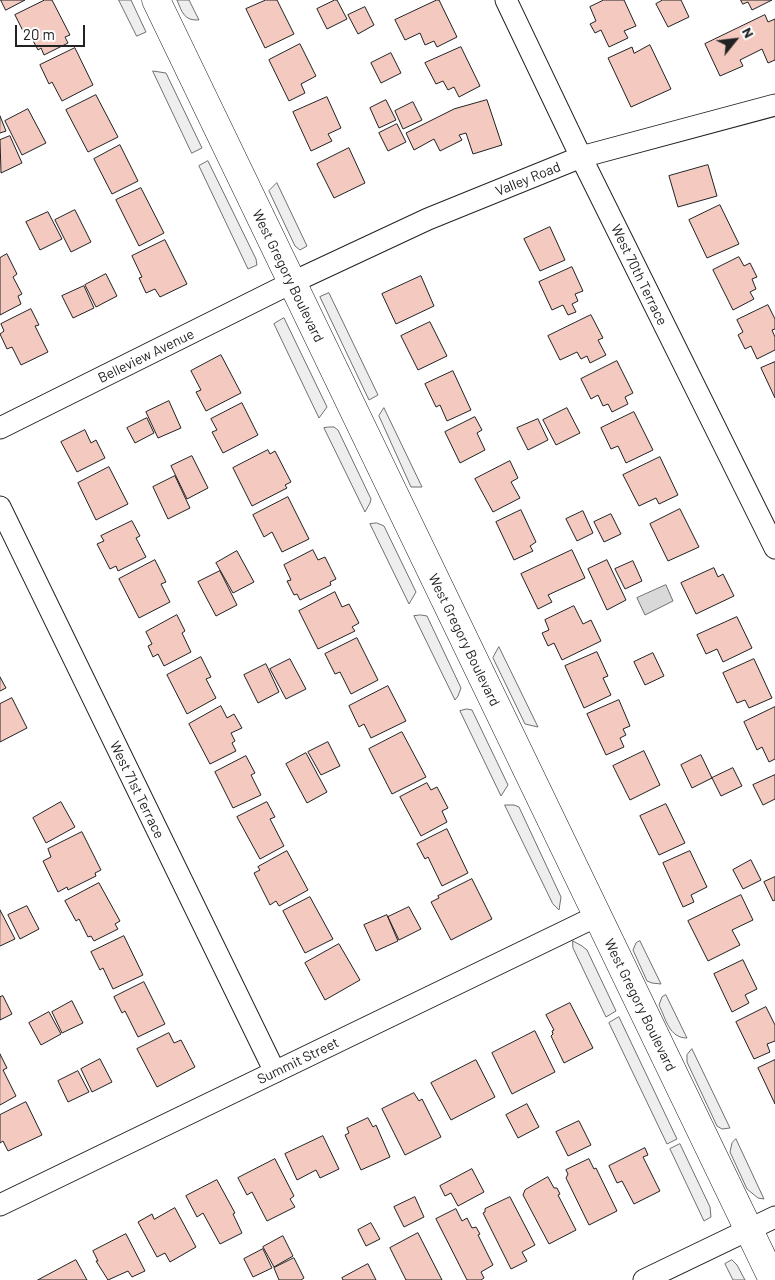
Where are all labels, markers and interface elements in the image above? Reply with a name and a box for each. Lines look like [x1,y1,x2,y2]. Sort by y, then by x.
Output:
scale bar [18,15,88,47]
north arrow [710,15,760,65]
text: N [739,24,758,41]
text: 20 m [23,25,55,43]
street label: Valley Road [493,158,563,200]
street label: West Gregory Boulevard [249,207,327,345]
street label: West 70th Terrace [607,222,671,328]
street label: Belleview Avenue [95,325,197,387]
street label: West Gregory Boulevard [425,571,503,709]
street label: West 71st Terrace [106,739,168,841]
street label: West Gregory Boulevard [601,936,679,1074]
street label: Summit Street [255,1034,341,1088]

